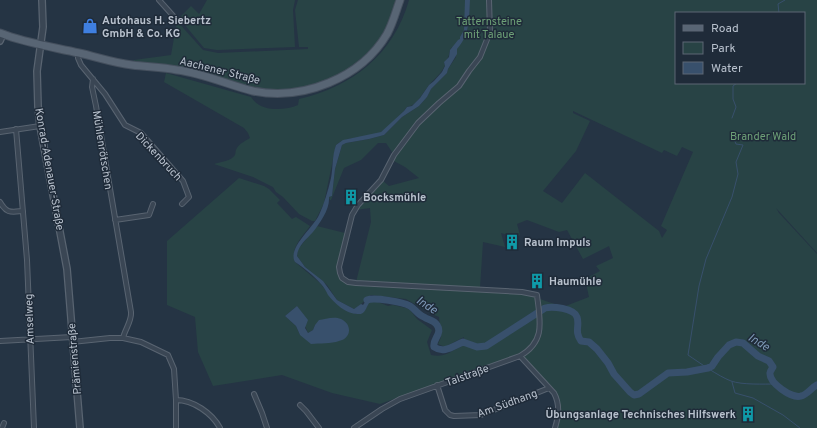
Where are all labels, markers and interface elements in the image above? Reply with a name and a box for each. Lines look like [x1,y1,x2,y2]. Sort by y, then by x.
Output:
legend [675,12,805,84]
place label: Autohaus H. Siebertz GmbH & Co. KG [102,14,211,41]
park label: Tatternsteine mit Talaue [456,15,522,42]
shop icon: Autohaus H. Siebertz GmbH & Co. KG [81,17,99,35]
text: Road [711,21,739,37]
text: Park [711,41,736,57]
street label: Aachener Straße [178,54,262,88]
text: Water [711,61,743,77]
street label: Konrad-Adenauer-Straße [31,107,67,231]
street label: Mühlenrötschen [89,110,115,191]
street label: Dickenbruch [132,129,184,184]
park label: Brander Wald [730,130,796,144]
building icon: Bocksmühle [342,188,360,206]
place label: Bocksmühle [363,191,426,205]
building icon: Raum Impuls [503,233,521,251]
place label: Raum Impuls [524,236,591,250]
building icon: Haumühle [528,272,546,290]
place label: Haumühle [549,275,602,289]
street label: Amselweg [22,293,38,345]
water label: Inde [413,293,441,319]
street label: Prämienstraße [65,323,85,395]
water label: Inde [745,330,773,356]
street label: Talstraße [444,362,491,390]
street label: Am Südhang [475,387,539,421]
building icon: Übungsanlage Technisches Hilfswerk [739,405,757,423]
place label: Übungsanlage Technisches Hilfswerk [545,407,736,422]

